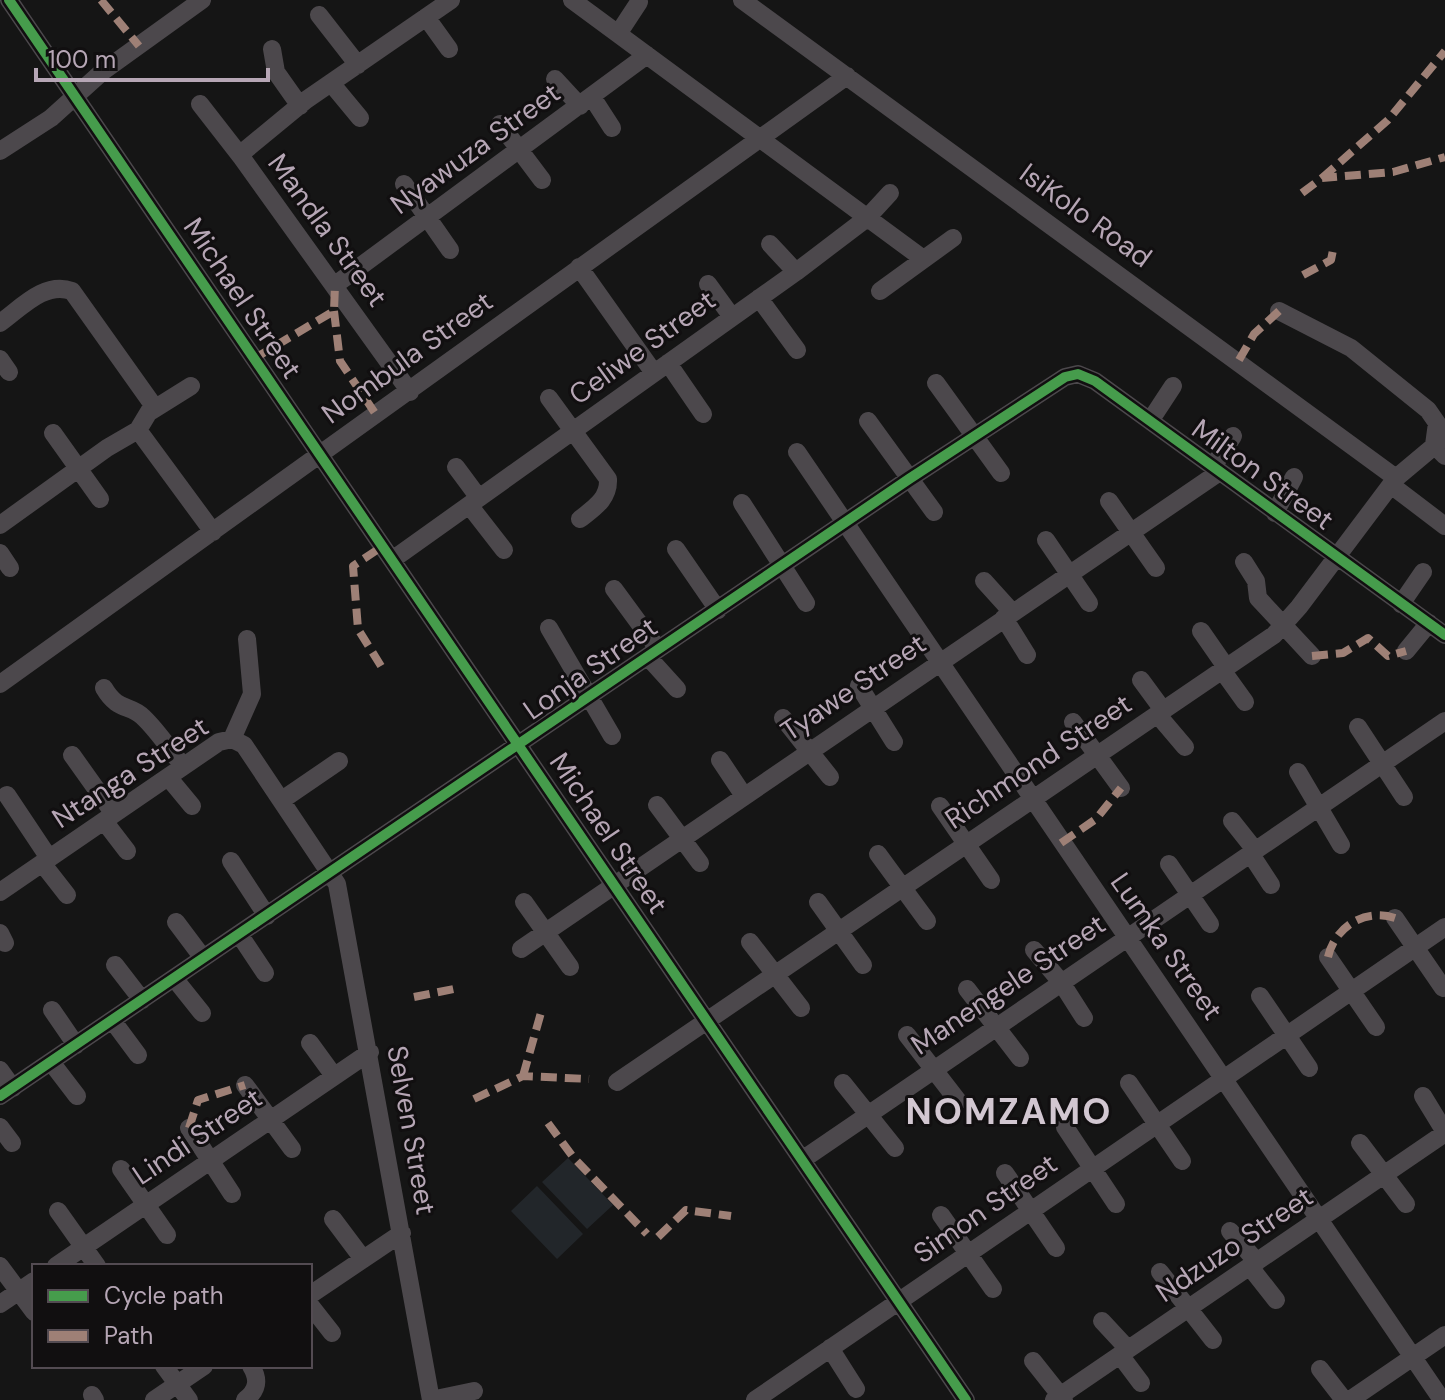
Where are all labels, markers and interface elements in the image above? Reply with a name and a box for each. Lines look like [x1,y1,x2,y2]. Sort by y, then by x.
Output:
scale bar [36,32,268,82]
text: 100 m [48,44,116,75]
street label: Nyawuza Street [383,74,568,223]
street label: Mandla Street [260,146,396,314]
street label: IsiKolo Road [1012,155,1159,276]
street label: Michael Street [175,211,310,386]
street label: Celiwe Street [562,282,723,413]
street label: Nombula Street [314,283,500,432]
street label: Milton Street [1184,410,1341,538]
street label: Lonja Street [516,609,665,728]
street label: Tyawe Street [774,625,933,750]
street label: Richmond Street [938,685,1139,838]
street label: Ntanga Street [45,708,216,837]
street label: Michael Street [541,746,676,921]
street label: Lumka Street [1102,865,1231,1027]
street label: Manengele Street [904,906,1113,1063]
street label: Selven Street [378,1043,445,1218]
street label: Lindi Street [125,1080,269,1193]
district label: NOMZAMO [906,1088,1112,1135]
street label: Simon Street [906,1145,1064,1272]
street label: Ndzuzo Street [1148,1178,1320,1311]
legend [32,1264,312,1368]
text: Cycle path [104,1280,223,1311]
text: Path [104,1320,153,1351]

